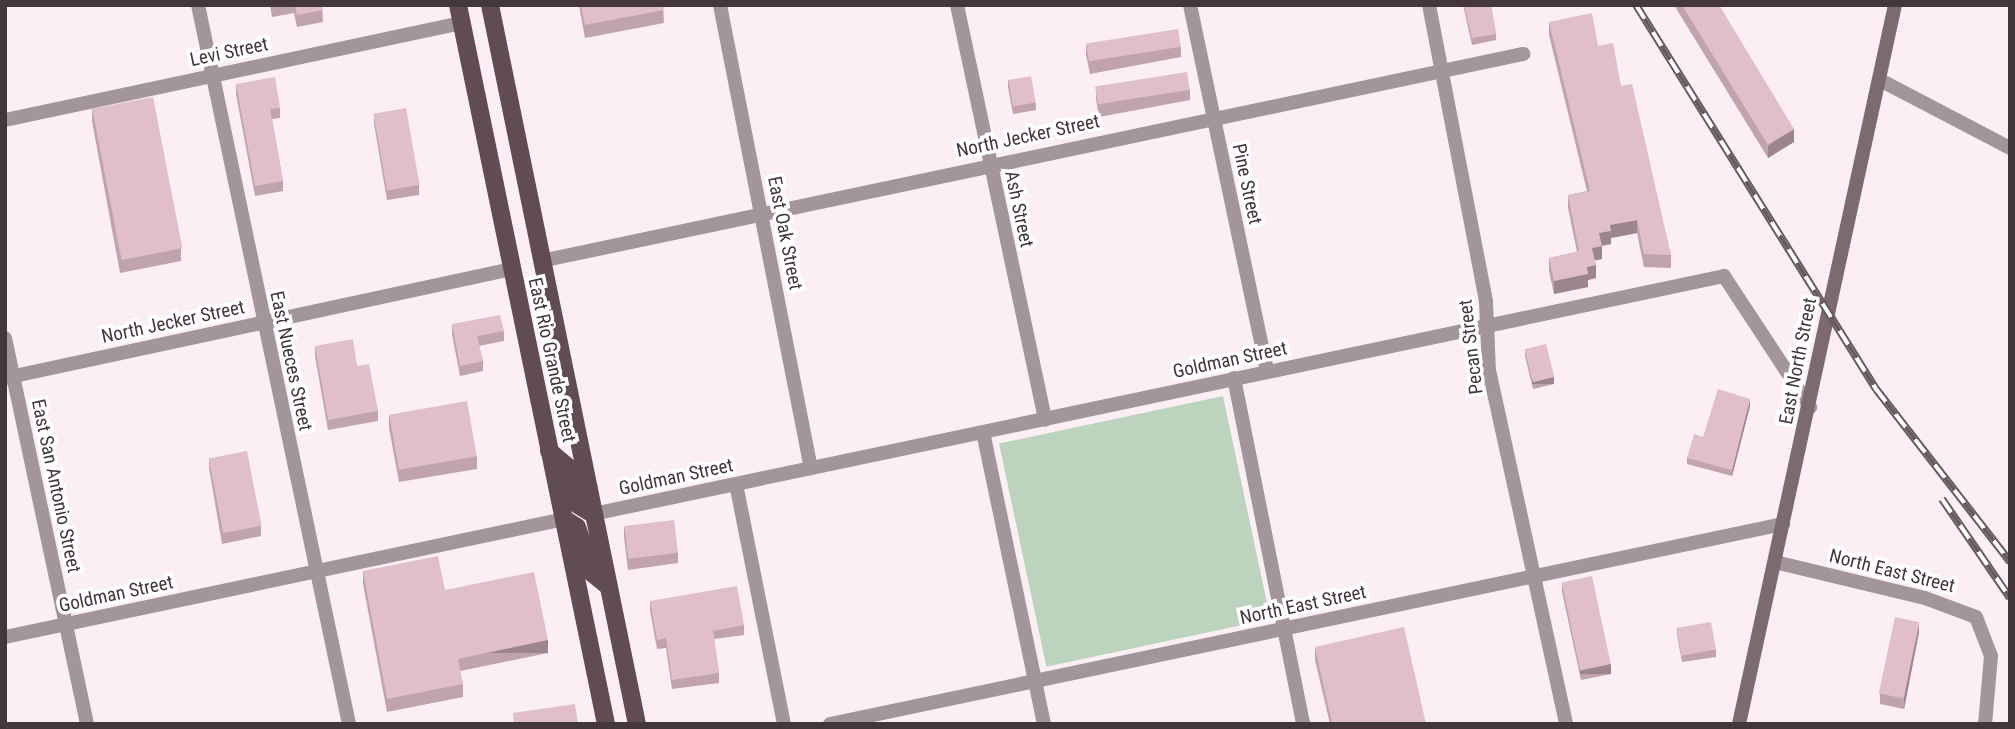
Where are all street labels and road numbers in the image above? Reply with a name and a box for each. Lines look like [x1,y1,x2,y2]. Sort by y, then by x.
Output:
street label: Levi Street [188,33,270,71]
street label: North Jecker Street [954,110,1102,162]
street label: Pine Street [1227,142,1267,226]
street label: Ash Street [1000,169,1038,249]
street label: East Oak Street [763,174,807,292]
street label: East Rio Grande Street [523,276,581,444]
street label: East Nueces Street [265,289,317,433]
street label: North Jecker Street [99,296,247,348]
street label: East North Street [1775,296,1821,426]
street label: Pecan Street [1454,298,1488,396]
street label: Goldman Street [1171,337,1289,383]
street label: East San Antonio Street [26,397,86,575]
street label: Goldman Street [617,454,735,500]
street label: North East Street [1827,544,1957,598]
street label: Goldman Street [57,571,175,617]
street label: North East Street [1238,580,1368,630]

